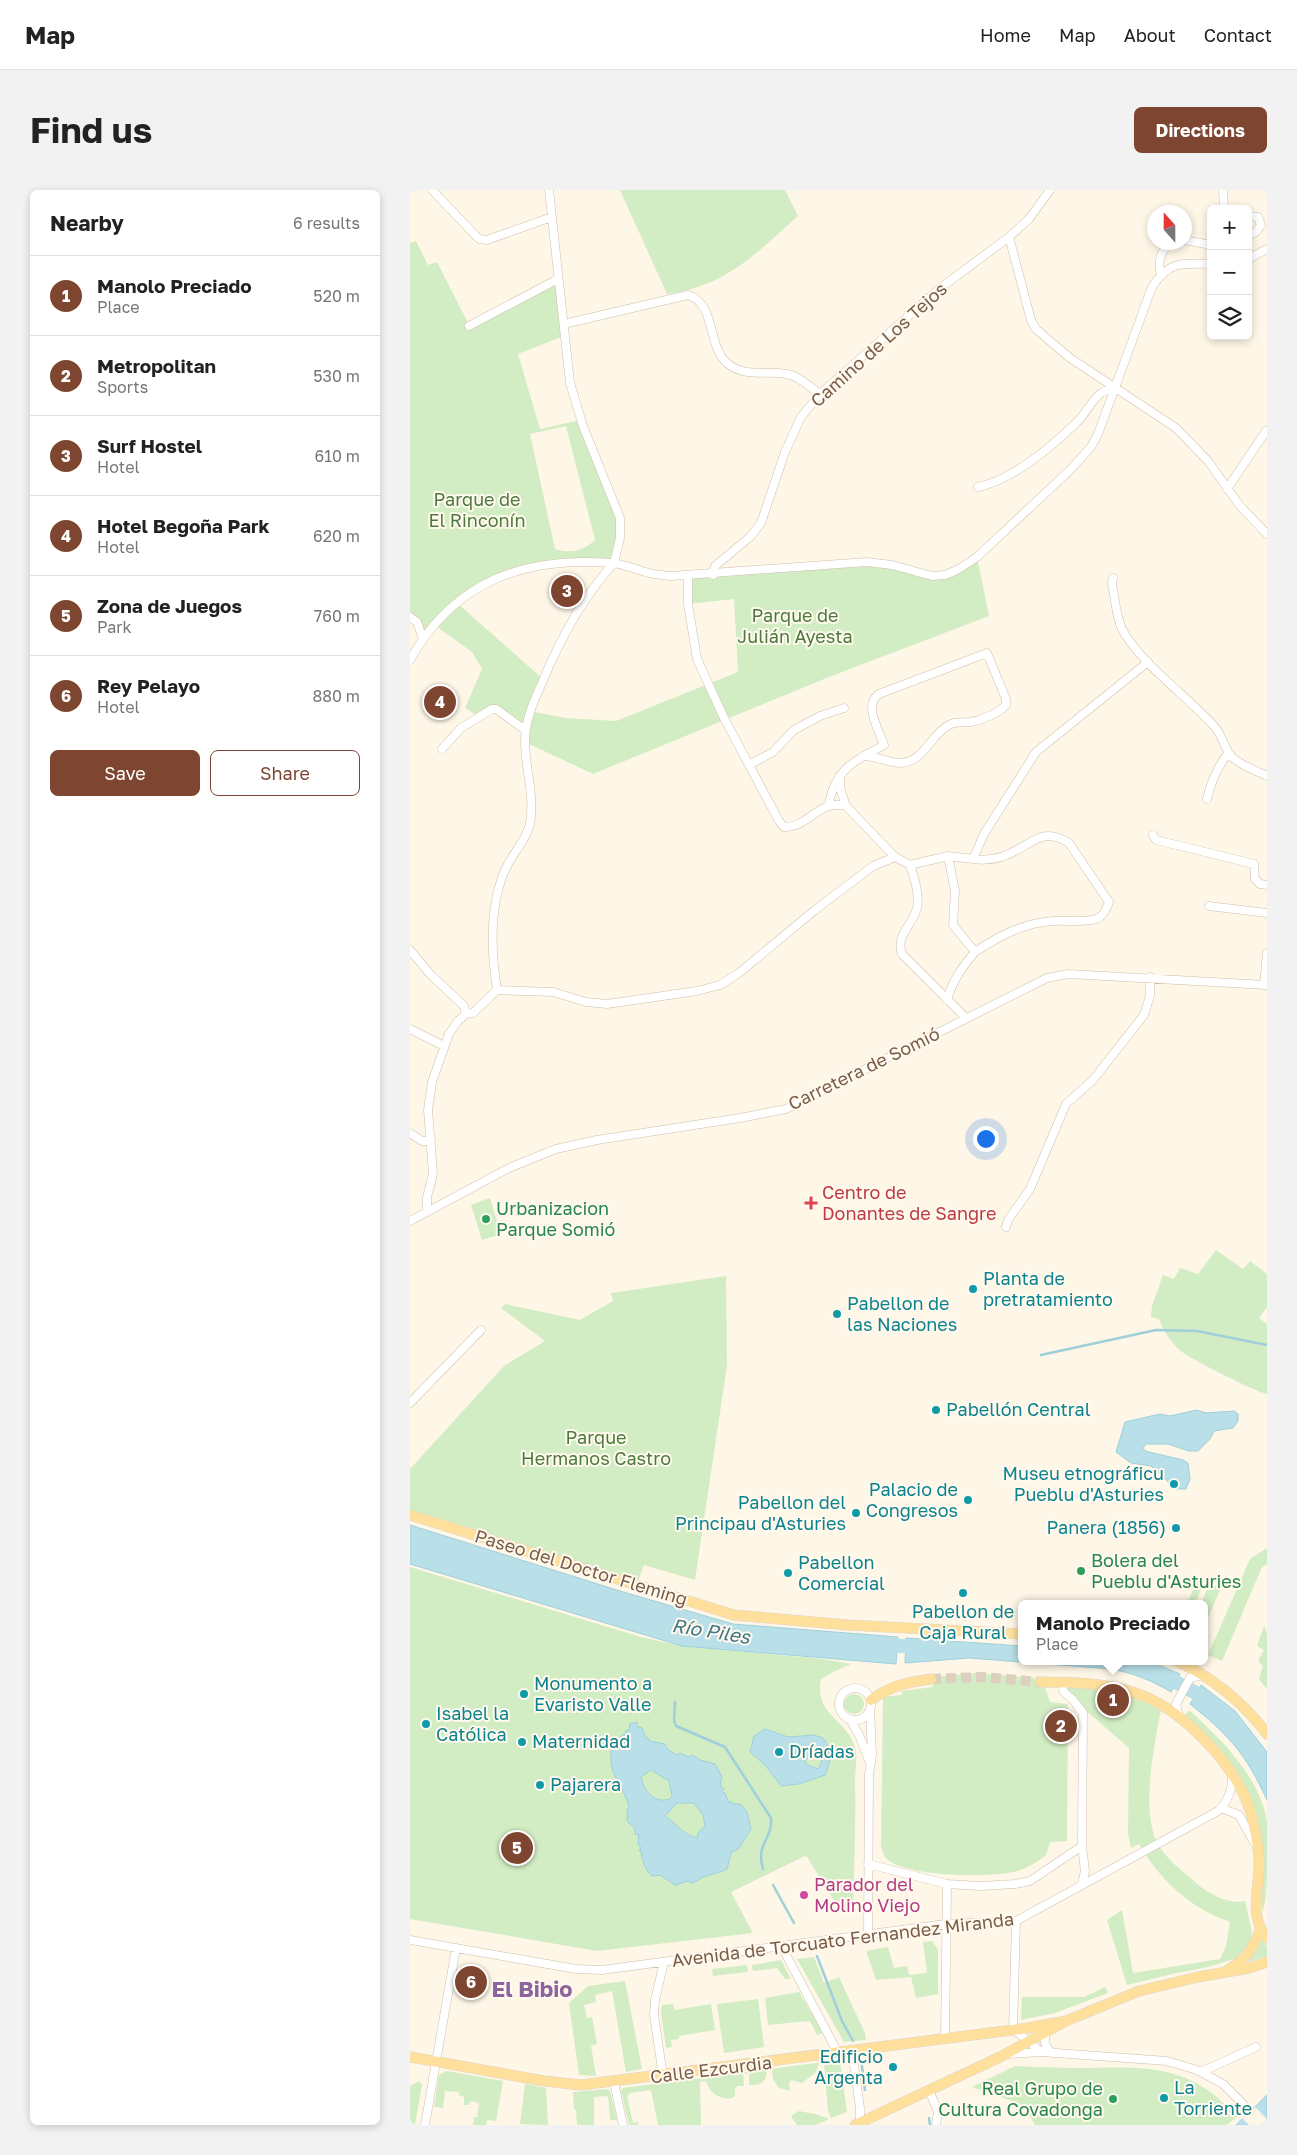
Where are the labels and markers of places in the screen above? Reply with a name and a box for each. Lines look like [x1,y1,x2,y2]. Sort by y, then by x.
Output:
pin: 3 [551,572,583,610]
pin: 4 [424,683,456,721]
place label: Centro de Donantes de Sangre [822,1181,996,1224]
marker: Centro de Donantes de Sangre [804,1196,818,1210]
place label: Urbanizacion Parque Somió [496,1197,615,1240]
marker: Urbanizacion Parque Somió [480,1213,492,1225]
place label: Planta de pretratamiento [983,1267,1113,1310]
marker: Planta de pretratamiento [967,1283,979,1295]
place label: Pabellon de las Naciones [847,1292,957,1335]
marker: Pabellon de las Naciones [831,1308,843,1320]
place label: Pabellón Central [946,1398,1091,1420]
marker: Pabellón Central [930,1404,942,1416]
place label: Museu etnográficu Pueblu d'Asturies [1003,1462,1164,1505]
place label: Palacio de Congresos [866,1478,958,1521]
marker: Museu etnográficu Pueblu d'Asturies [1168,1478,1180,1490]
place label: Pabellon del Principau d'Asturies [675,1491,846,1534]
marker: Palacio de Congresos [962,1494,974,1506]
marker: Pabellon del Principau d'Asturies [850,1507,862,1519]
place label: Panera (1856) [1046,1516,1166,1538]
marker: Panera (1856) [1170,1522,1182,1534]
place label: Bolera del Pueblu d'Asturies [1091,1549,1241,1592]
place label: Pabellon Comercial [798,1551,885,1594]
marker: Bolera del Pueblu d'Asturies [1075,1565,1087,1577]
marker: Pabellon Comercial [782,1567,794,1579]
marker: Pabellon de Caja Rural [957,1587,969,1599]
place label: Pabellon de Caja Rural [912,1600,1014,1643]
place label: Monumento a Evaristo Valle [534,1672,652,1715]
pin: 1 [1097,1681,1129,1719]
marker: Monumento a Evaristo Valle [518,1688,530,1700]
place label: Isabel la Católica [436,1702,509,1745]
pin: 2 [1045,1707,1077,1745]
marker: Isabel la Católica [420,1718,432,1730]
place label: Maternidad [532,1730,630,1752]
marker: Maternidad [516,1736,528,1748]
place label: Dríadas [789,1740,854,1762]
marker: Dríadas [773,1746,785,1758]
place label: Pajarera [550,1773,621,1795]
marker: Pajarera [534,1779,546,1791]
pin: 5 [501,1829,533,1867]
place label: Parador del Molino Viejo [814,1873,920,1916]
marker: Parador del Molino Viejo [798,1889,810,1901]
pin: 6 [455,1963,487,2001]
place label: Edificio Argenta [814,2045,883,2088]
marker: Edificio Argenta [887,2061,899,2073]
place label: La Torriente [1174,2076,1252,2119]
place label: Real Grupo de Cultura Covadonga [938,2077,1103,2120]
marker: La Torriente [1158,2092,1170,2104]
marker: Real Grupo de Cultura Covadonga [1107,2093,1119,2105]

